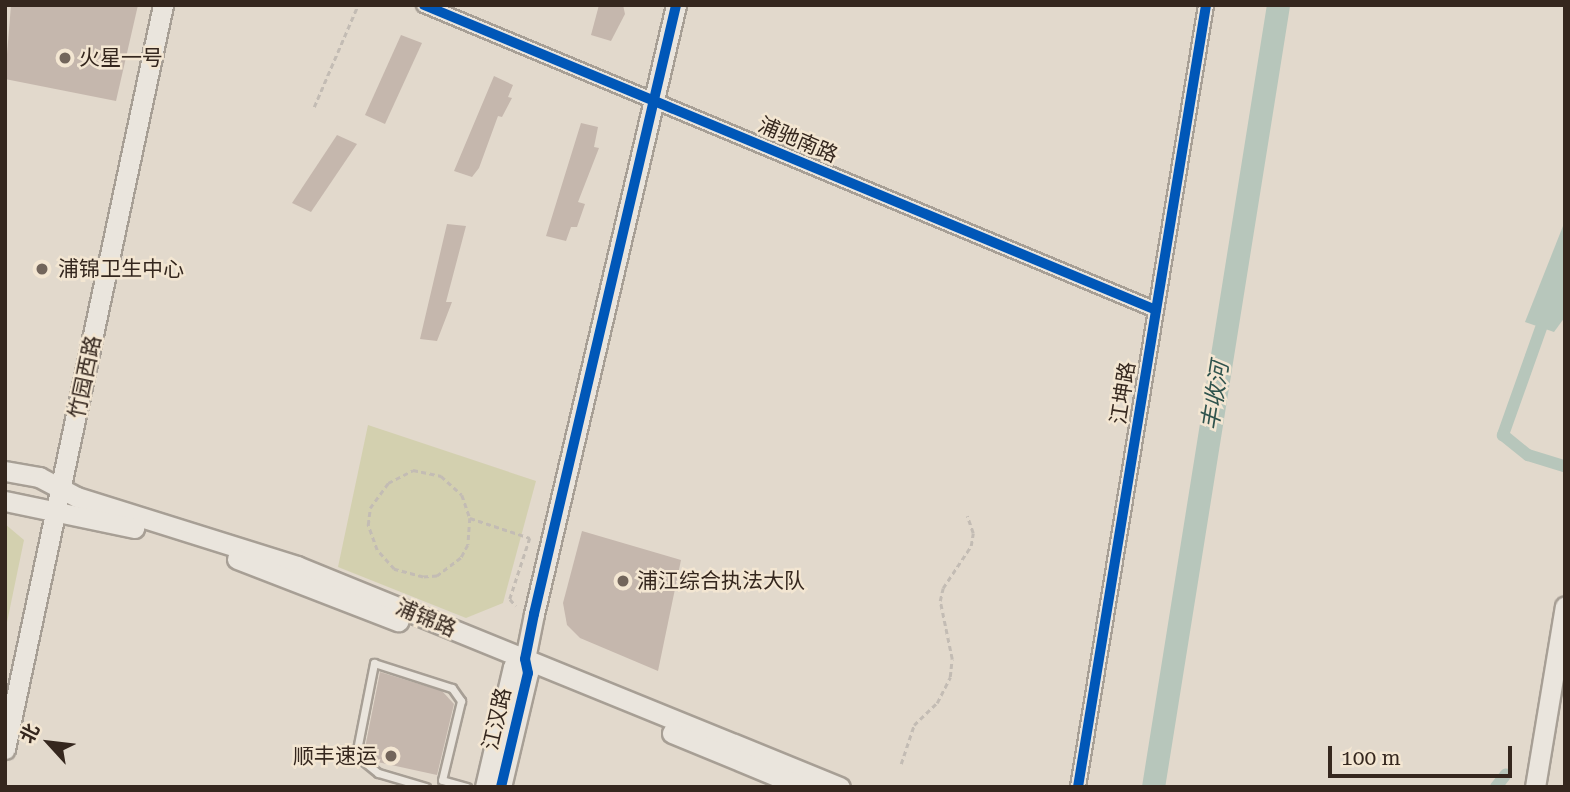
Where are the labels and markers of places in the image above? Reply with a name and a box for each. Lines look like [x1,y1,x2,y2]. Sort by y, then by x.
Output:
place label: 火星一号 [79,45,163,71]
marker: 火星一号 [57,50,73,66]
place label: 浦锦卫生中心 [58,256,184,282]
marker: 浦锦卫生中心 [32,259,52,279]
place label: 浦江综合执法大队 [637,568,805,594]
marker: 浦江综合执法大队 [615,573,631,589]
place label: 顺丰速运 [293,743,377,769]
marker: 顺丰速运 [383,748,399,764]

